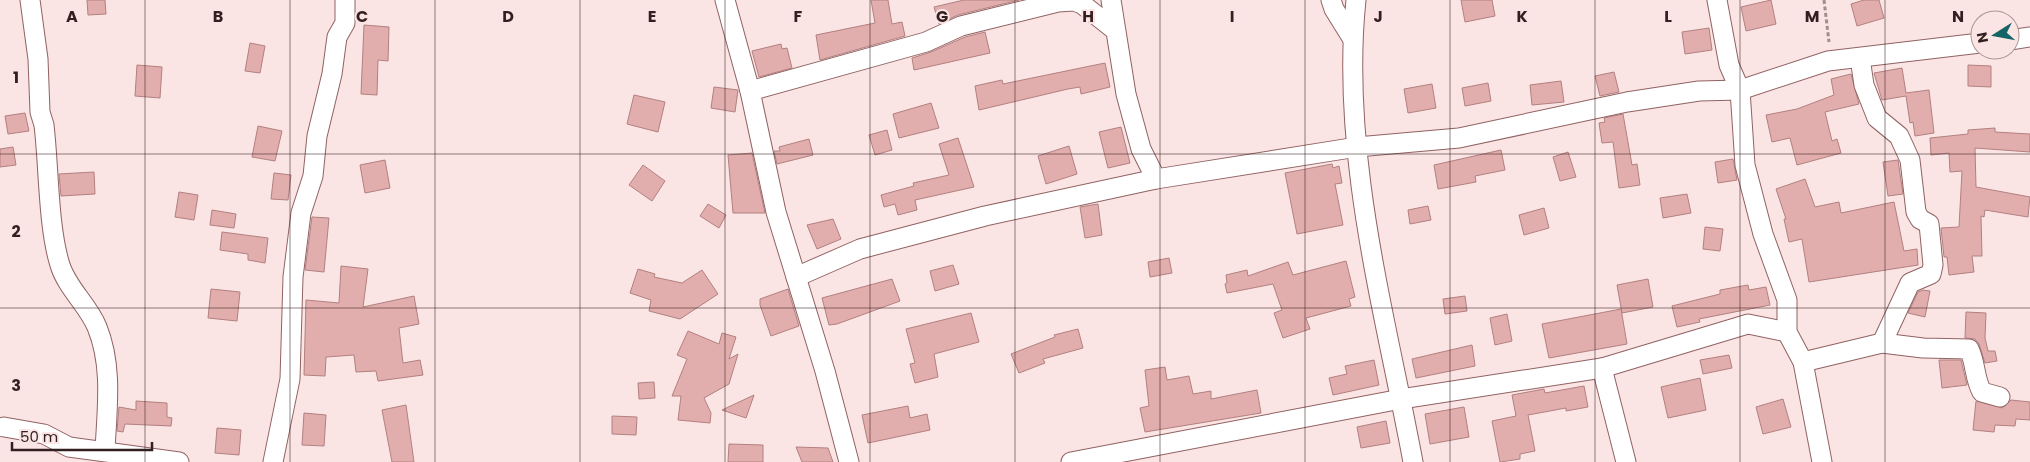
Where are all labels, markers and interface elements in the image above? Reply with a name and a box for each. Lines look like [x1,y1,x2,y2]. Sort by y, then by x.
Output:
text: A [66,5,78,28]
text: B [213,5,223,28]
text: C [356,5,368,28]
text: D [502,5,514,28]
text: E [648,5,656,28]
text: F [794,5,803,28]
text: G [936,5,948,28]
text: H [1082,5,1094,28]
text: I [1230,5,1234,28]
text: J [1373,5,1383,28]
text: K [1516,5,1528,28]
text: L [1664,5,1672,28]
text: M [1805,5,1819,28]
text: N [1952,5,1964,28]
north arrow [1970,10,2020,60]
text: N [1971,30,1993,45]
text: 1 [13,66,19,89]
text: 2 [11,220,21,243]
text: 3 [11,374,21,397]
scale bar [12,420,152,452]
text: 50 m [20,426,58,447]

